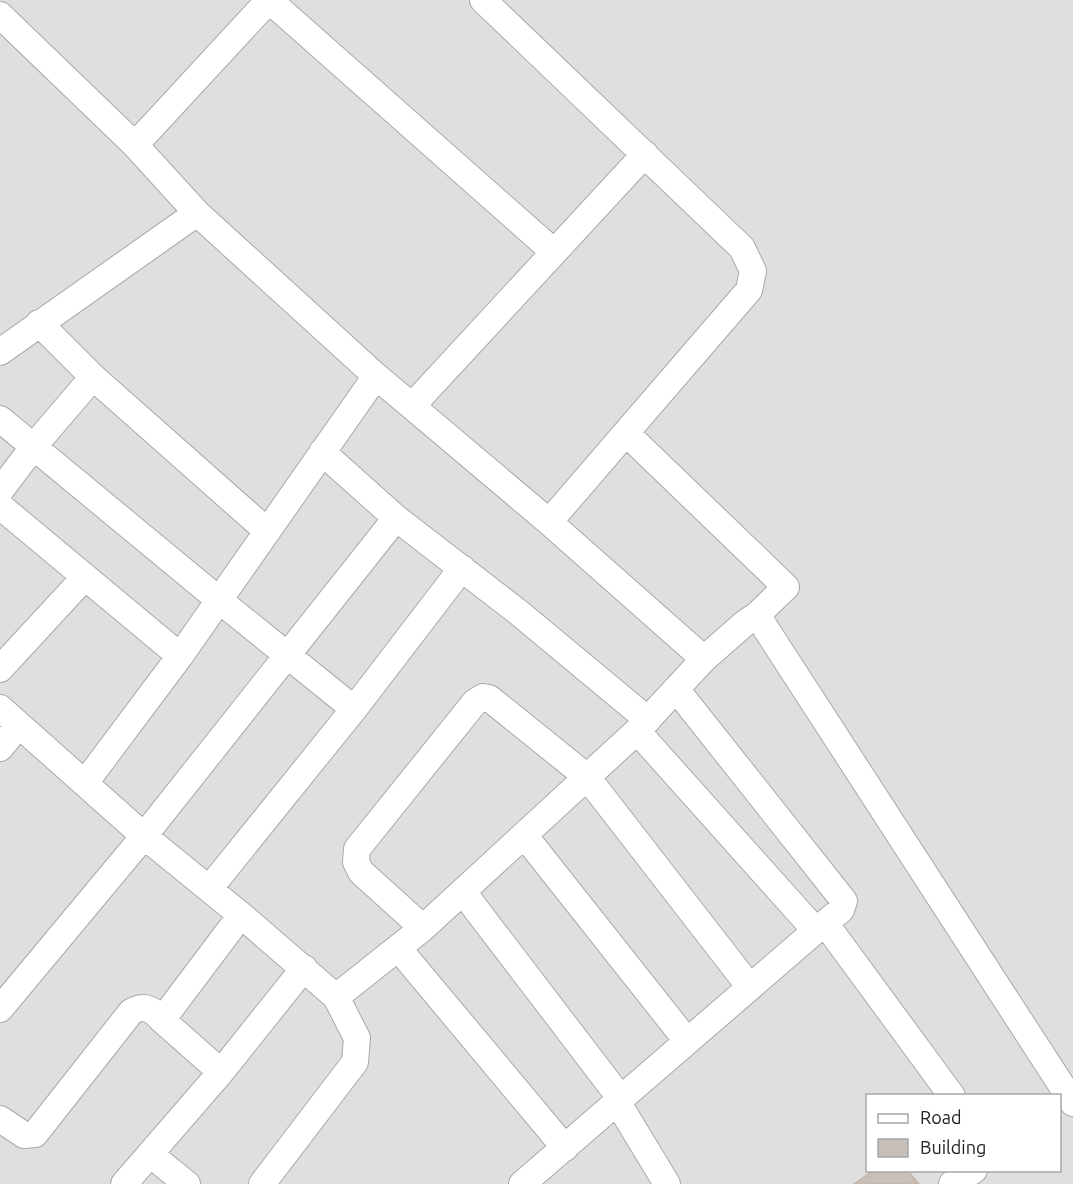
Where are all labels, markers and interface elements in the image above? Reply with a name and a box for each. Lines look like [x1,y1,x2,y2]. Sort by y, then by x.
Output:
legend [866,1094,1061,1172]
text: Road [920,1107,962,1127]
text: Building [920,1137,986,1157]

